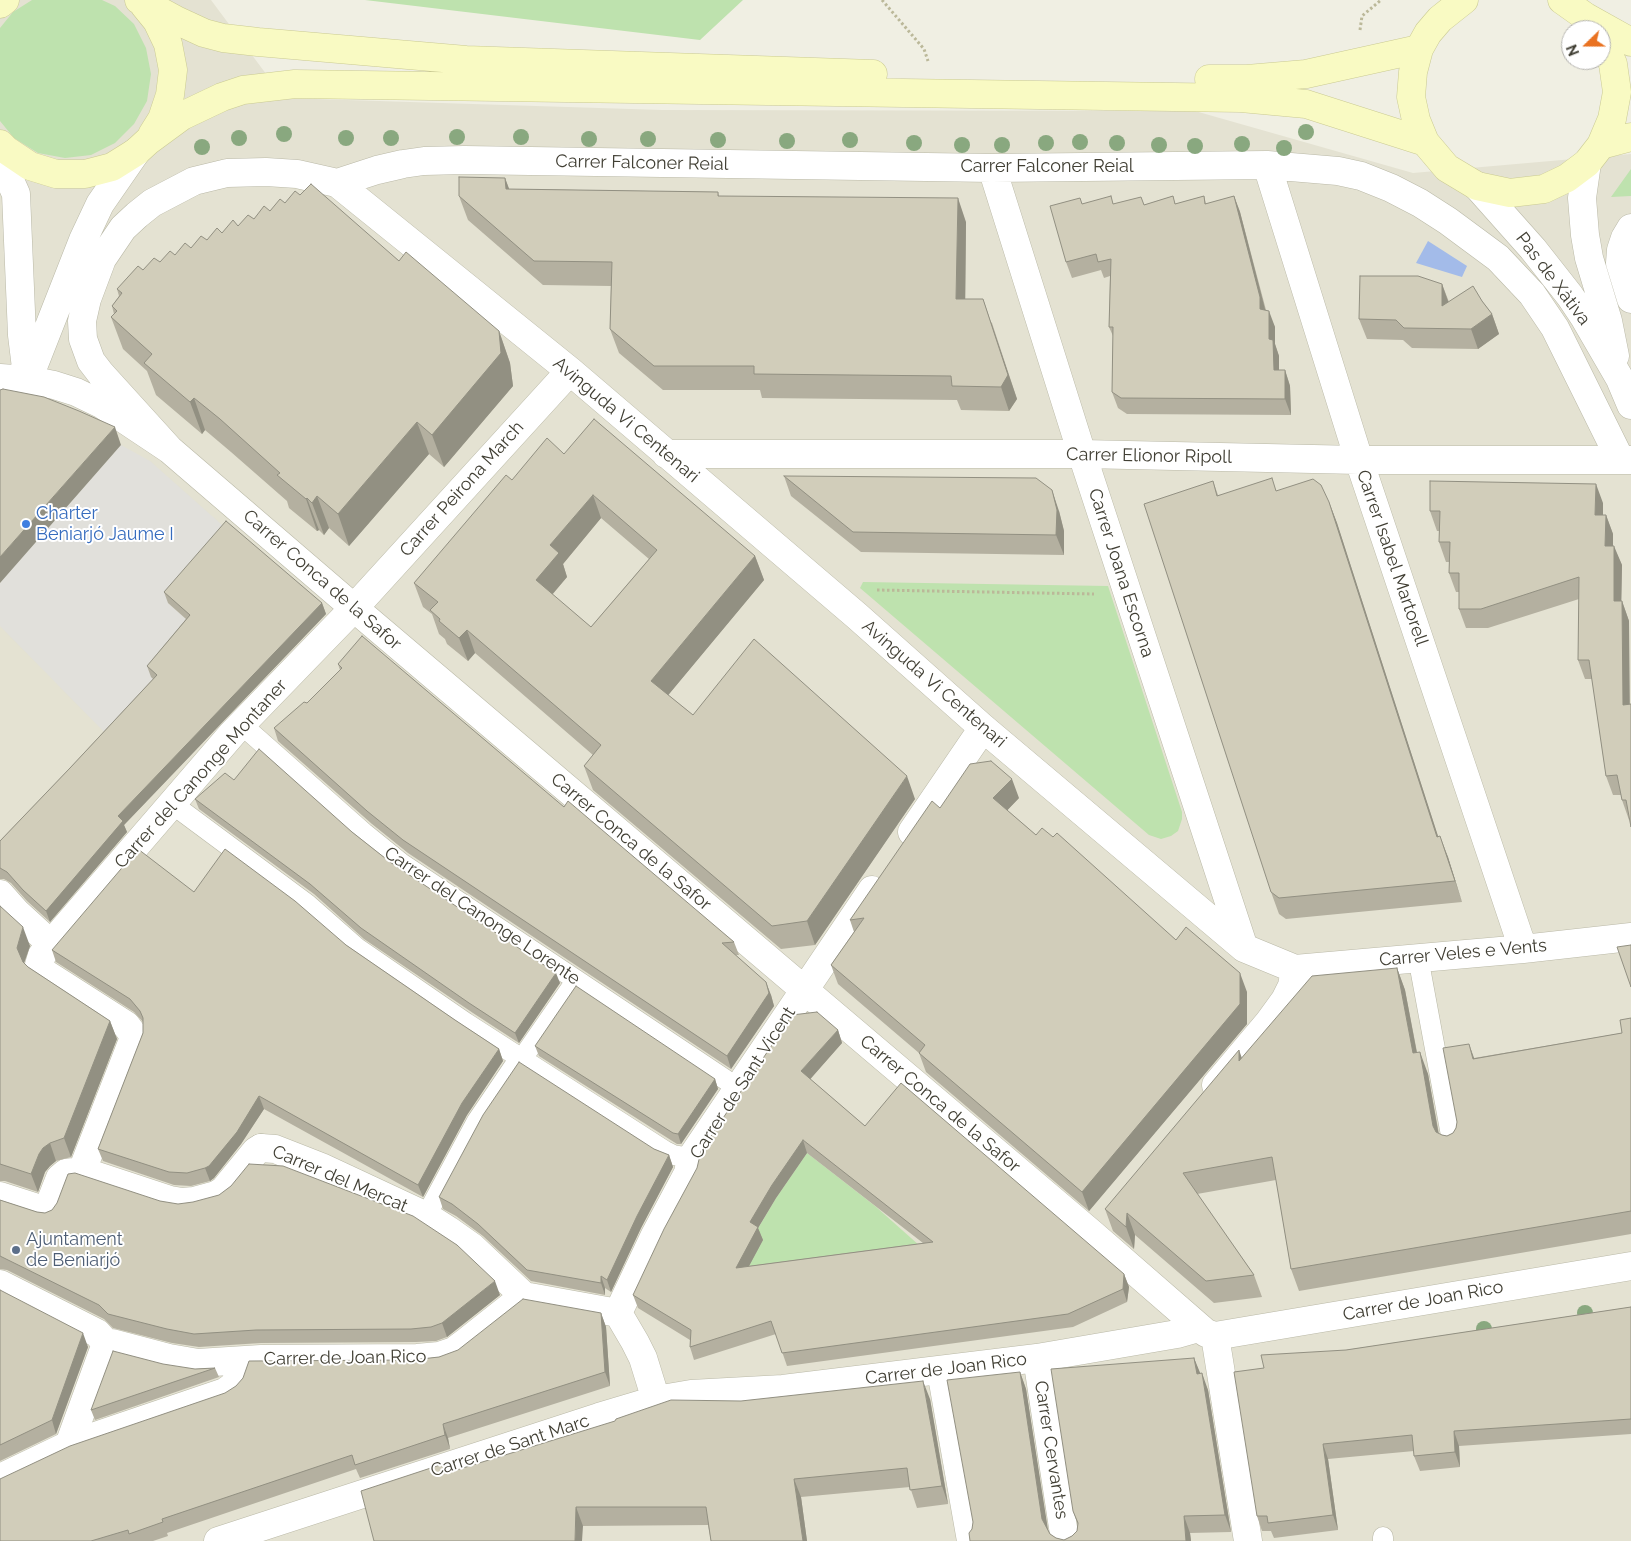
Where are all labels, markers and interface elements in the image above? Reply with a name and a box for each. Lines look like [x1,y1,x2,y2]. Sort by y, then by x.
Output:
north arrow [1561,20,1611,70]
text: N [1564,42,1582,58]
street label: Carrer Falconer Reial [555,151,729,175]
street label: Carrer Falconer Reial [960,156,1134,178]
street label: Pas de Xàtiva [1511,228,1595,330]
street label: Avinguda Vi Centenari [549,353,703,487]
street label: Carrer Peirona March [395,417,529,561]
street label: Carrer Elionor Ripoll [1066,444,1232,468]
street label: Carrer Isabel Martorell [1352,467,1432,649]
street label: Carrer Joana Escorna [1083,486,1159,660]
place label: Charter Beniarjó Jaume I [36,503,174,546]
street label: Carrer Conca de la Safor [238,505,406,655]
marker: Charter Beniarjó Jaume I [20,518,32,530]
street label: Avinguda Vi Centenari [857,615,1011,753]
street label: Carrer del Canonge Montaner [110,675,292,873]
street label: Carrer Conca de la Safor [546,769,716,915]
street label: Carrer del Canonge Lorente [380,842,584,990]
street label: Carrer Veles e Vents [1378,935,1548,971]
street label: Carrer de Sant Vicent [686,1003,800,1163]
street label: Carrer Conca de la Safor [855,1031,1025,1177]
street label: Carrer del Mercat [269,1141,411,1217]
place label: Ajuntament de Beniarjó [26,1229,123,1272]
marker: Ajuntament de Beniarjó [10,1244,22,1256]
street label: Carrer de Joan Rico [1341,1276,1505,1326]
street label: Carrer de Joan Rico [264,1346,426,1370]
street label: Carrer de Joan Rico [864,1348,1028,1390]
street label: Carrer Cervantes [1029,1379,1073,1521]
street label: Carrer de Sant Marc [428,1410,592,1482]

